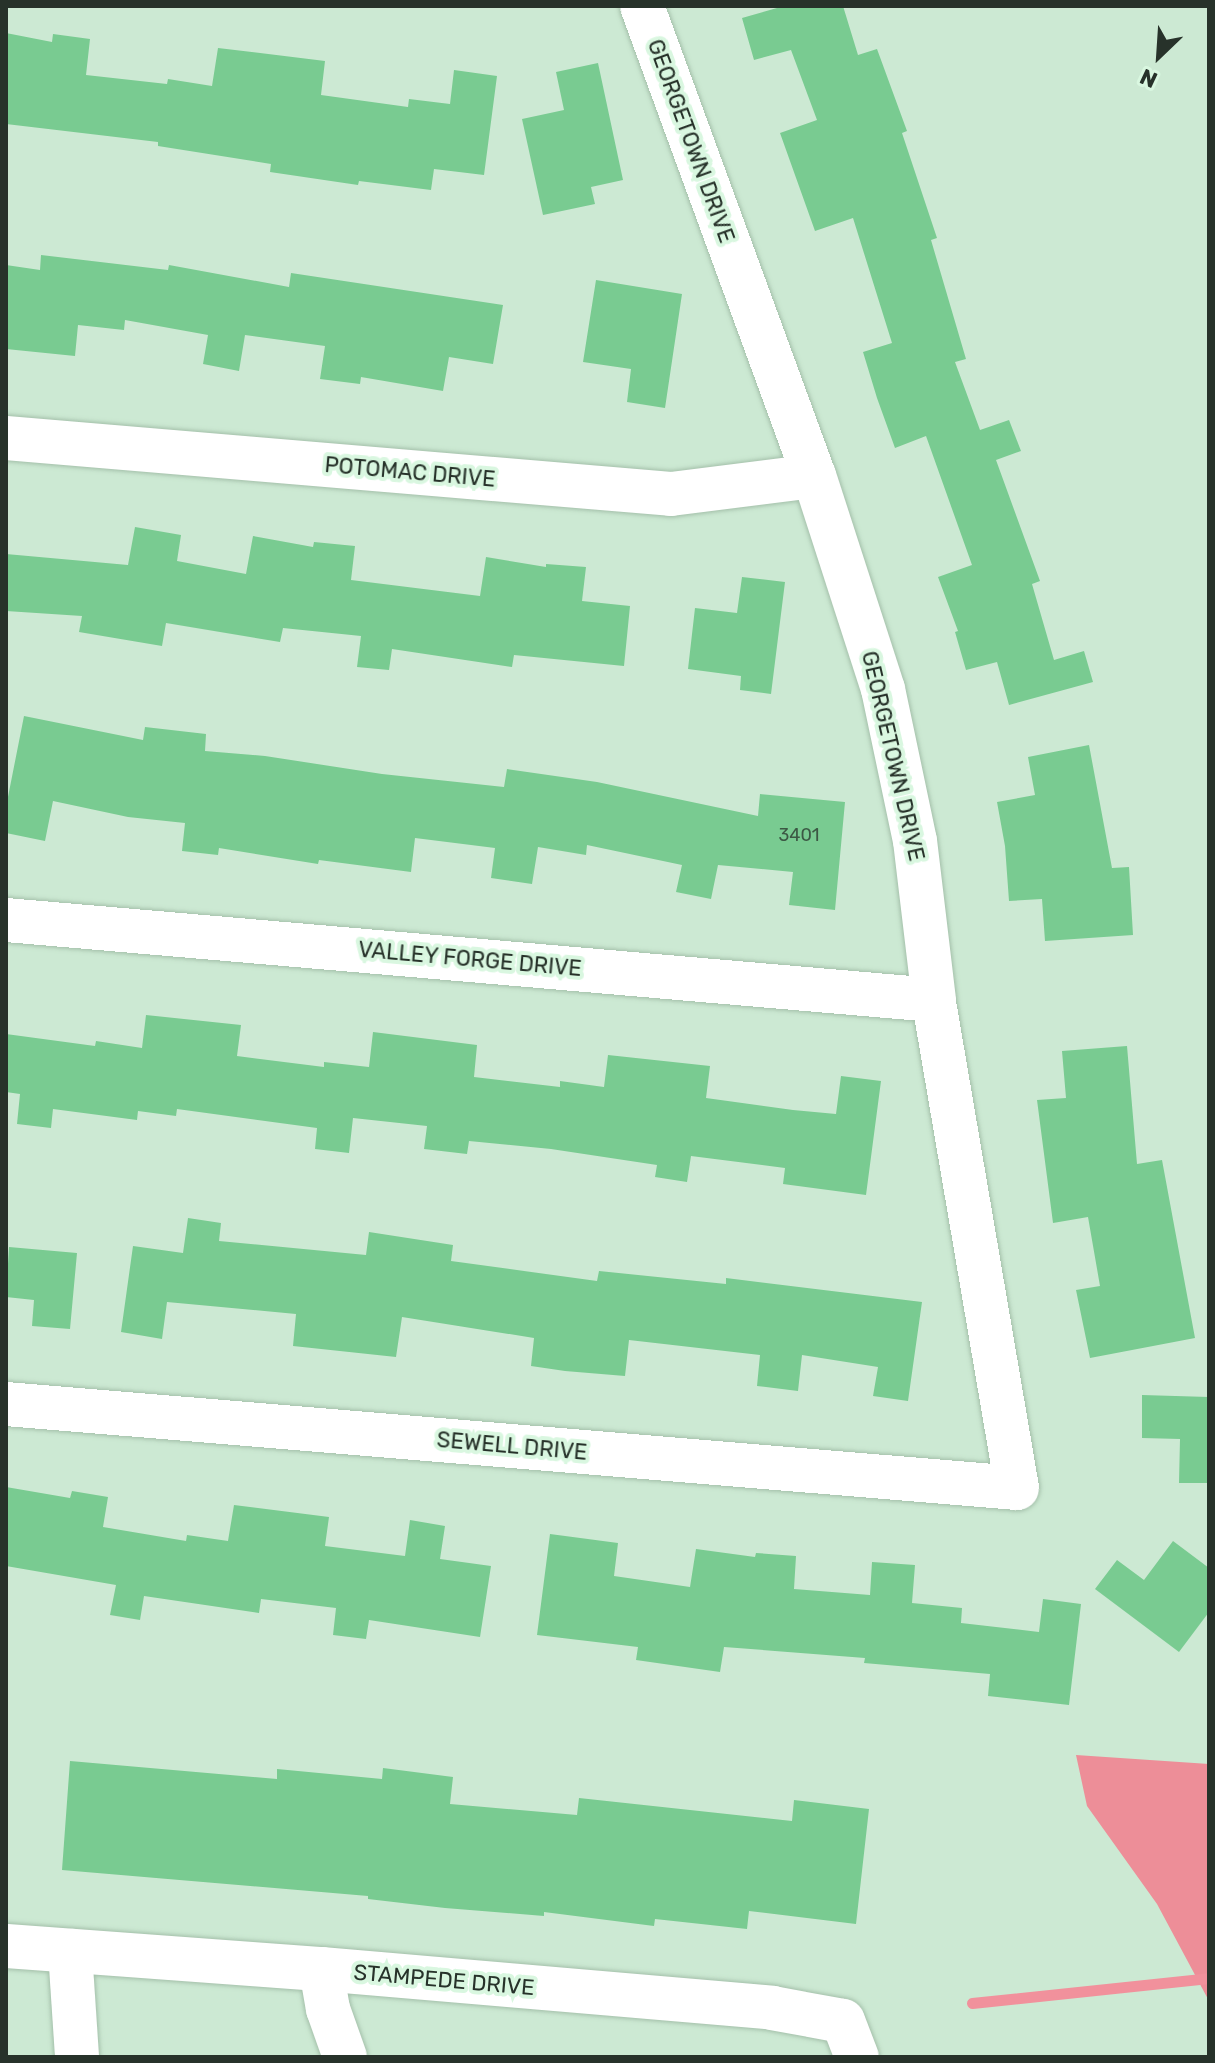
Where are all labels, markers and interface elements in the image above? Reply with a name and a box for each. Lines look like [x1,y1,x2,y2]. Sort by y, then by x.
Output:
north arrow [1119,16,1199,96]
street label: GEORGETOWN DRIVE [642,36,740,246]
text: N [1136,63,1162,94]
street label: POTOMAC DRIVE [324,451,496,493]
street label: GEORGETOWN DRIVE [856,649,930,863]
house number: 3401 [778,824,820,846]
street label: VALLEY FORGE DRIVE [357,936,583,982]
street label: SEWELL DRIVE [435,1426,589,1466]
street label: STAMPEDE DRIVE [352,1959,536,2001]

